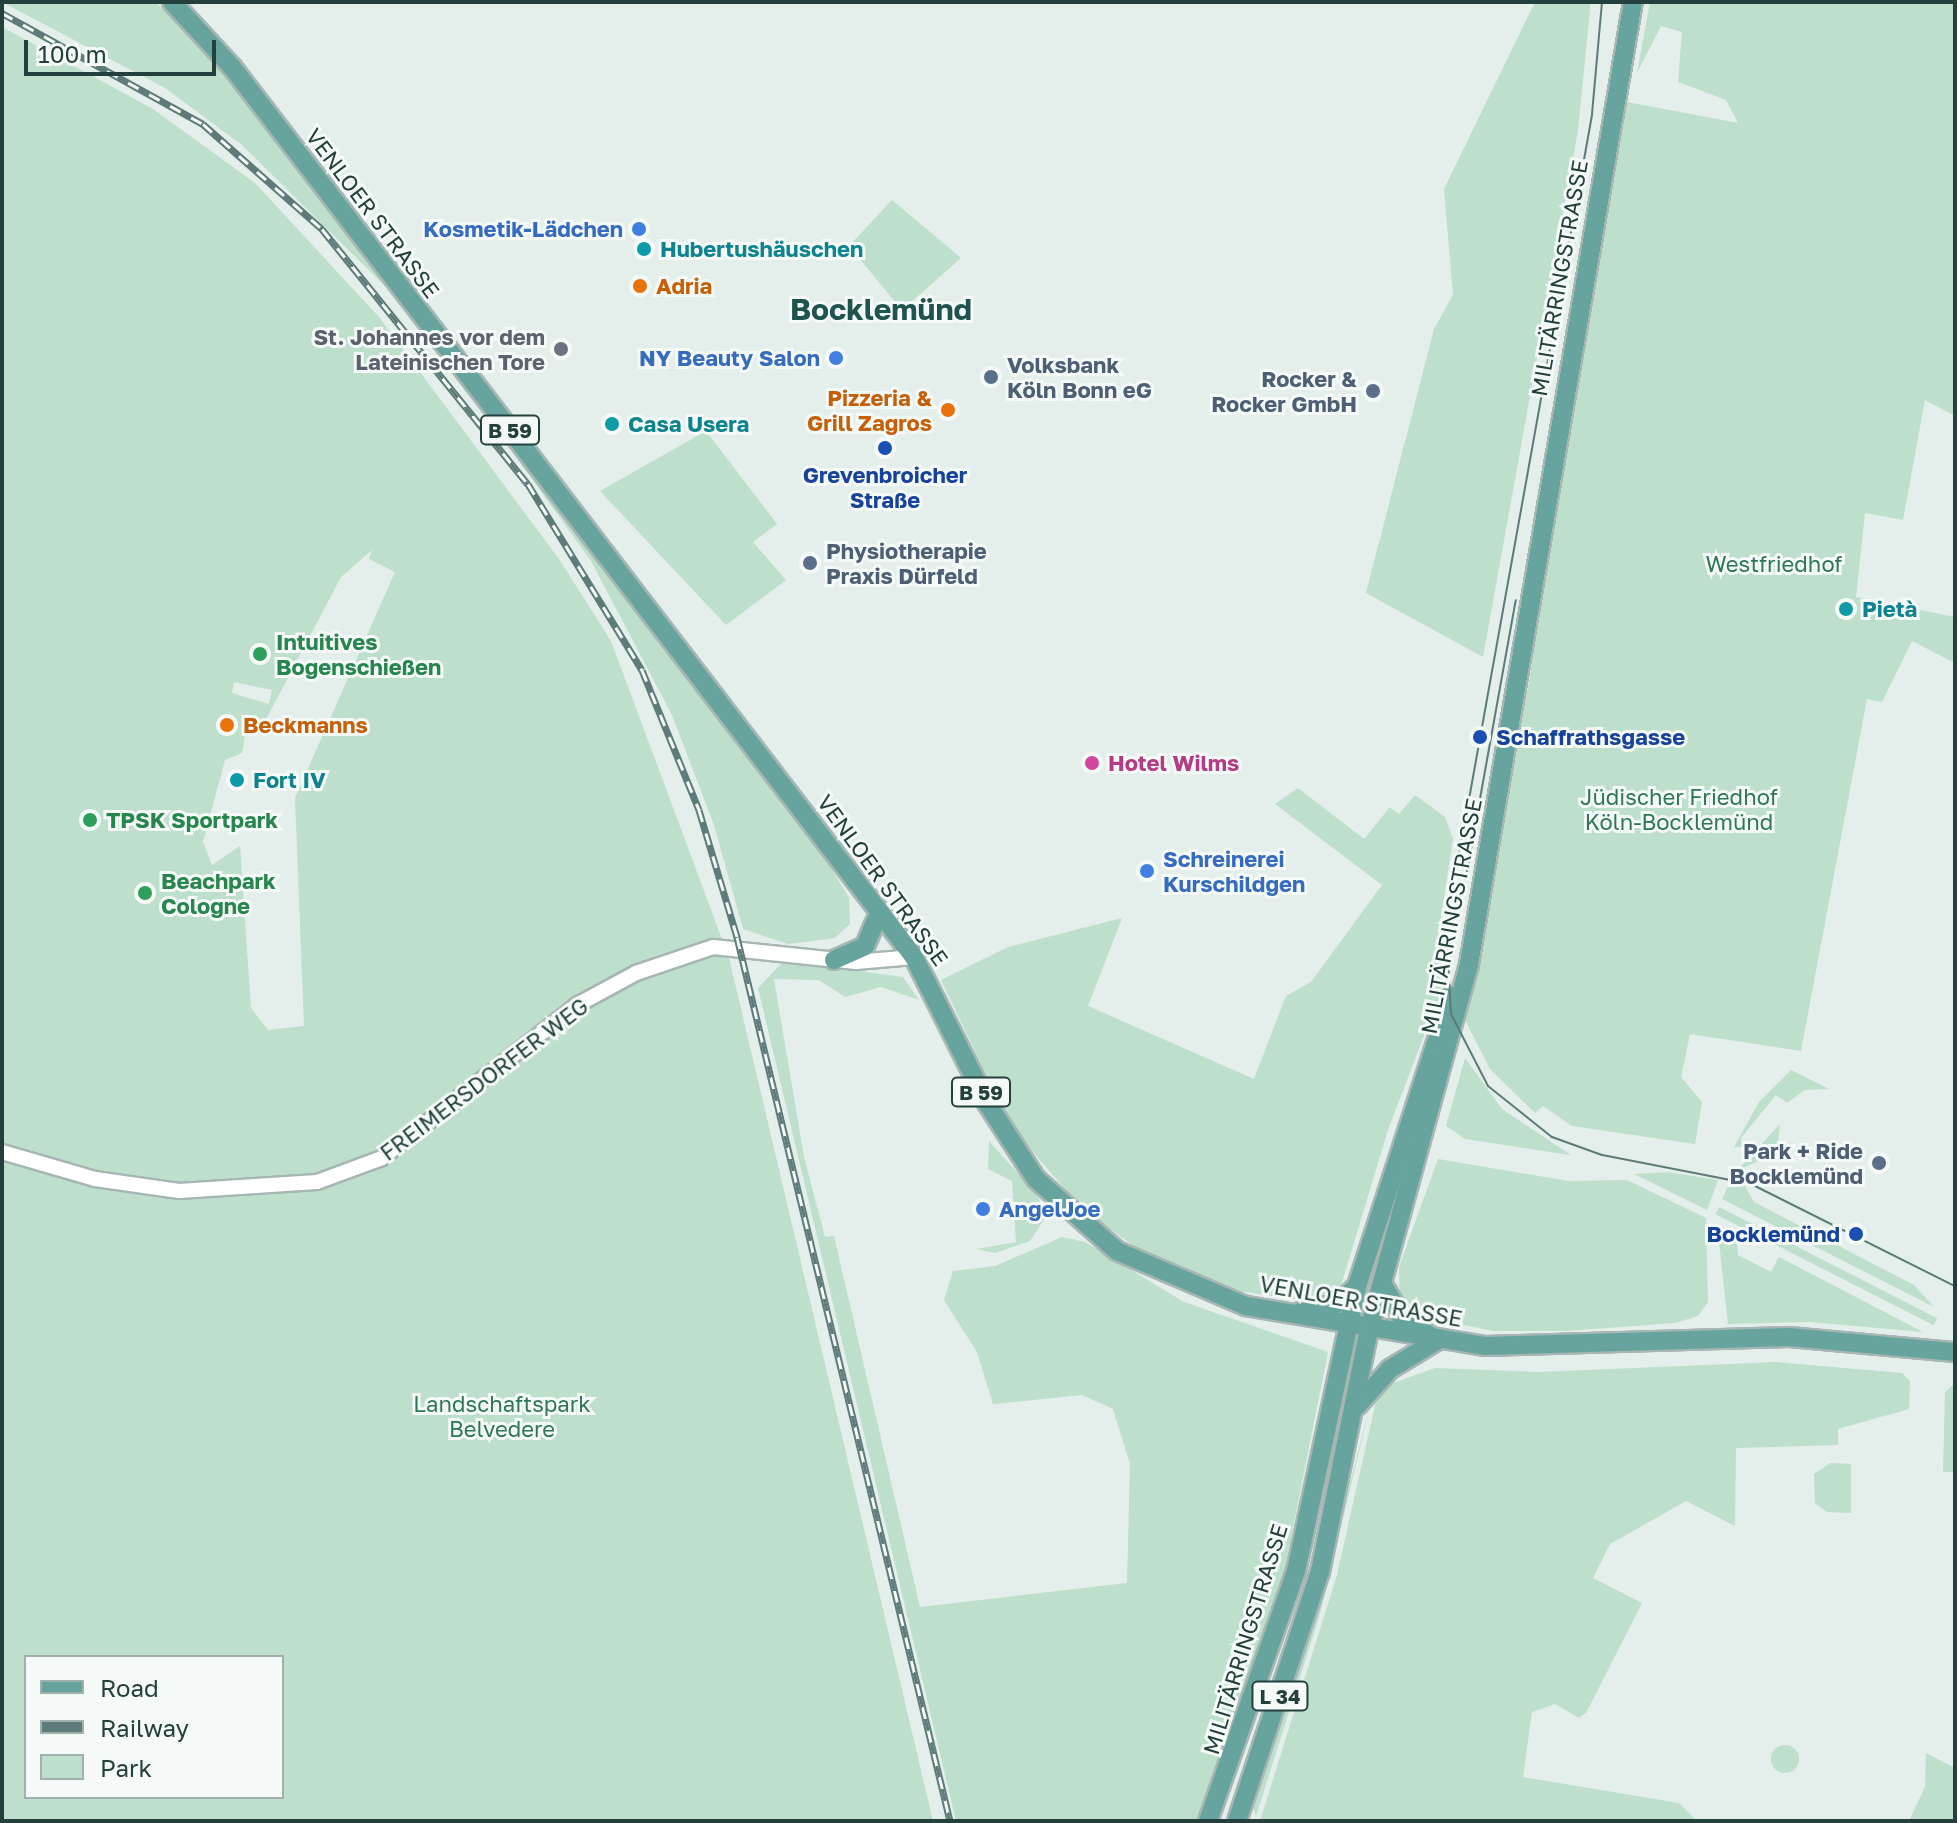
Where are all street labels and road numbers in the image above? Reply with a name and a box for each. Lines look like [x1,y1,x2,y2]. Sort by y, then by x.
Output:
street label: VENLOER STRASSE [301,123,445,303]
street label: MILITÄRRINGSTRASSE [1525,158,1593,398]
road number: B 59 [480,414,540,446]
street label: VENLOER STRASSE [812,789,954,971]
street label: MILITÄRRINGSTRASSE [1415,796,1487,1036]
street label: FREIMERSDORFER WEG [375,992,593,1166]
road number: B 59 [951,1076,1011,1108]
street label: VENLOER STRASSE [1258,1270,1464,1332]
street label: MILITÄRRINGSTRASSE [1197,1521,1293,1757]
road number: L 34 [1250,1680,1310,1712]

